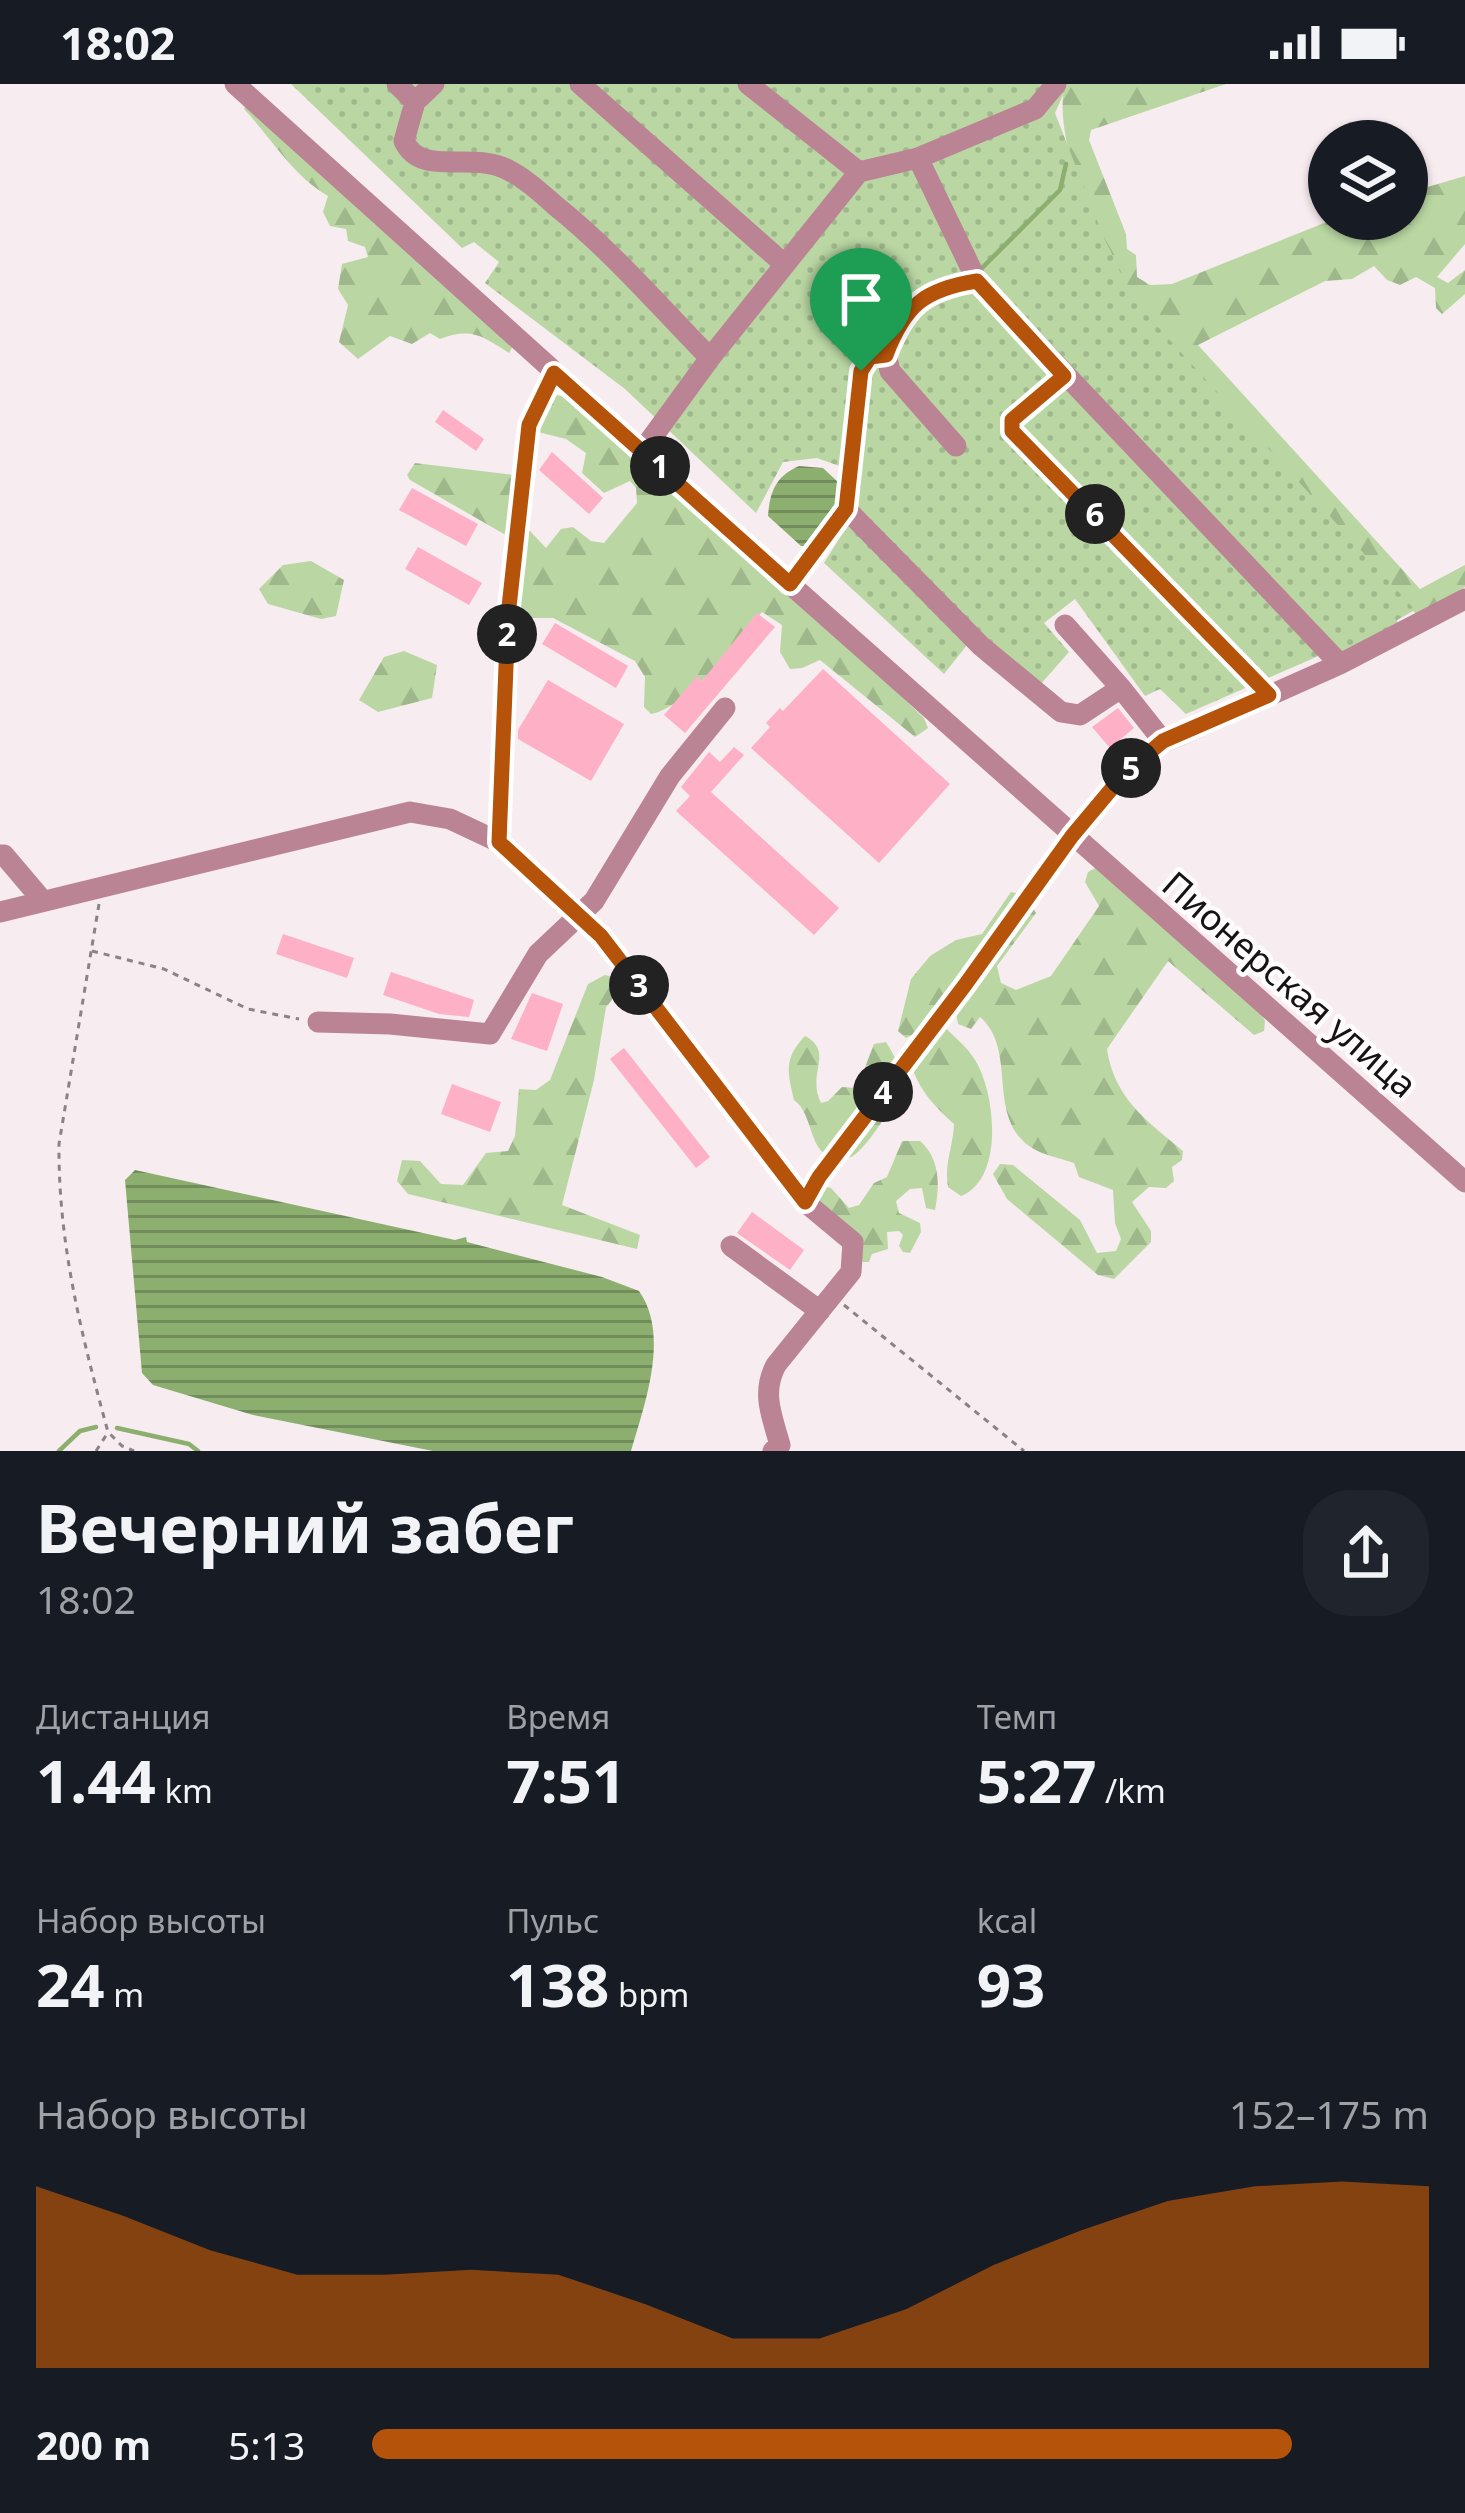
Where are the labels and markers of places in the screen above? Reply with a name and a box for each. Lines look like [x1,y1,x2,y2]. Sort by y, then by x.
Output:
pin [810,248,912,371]
pin: 1 [630,436,690,496]
pin: 6 [1065,484,1125,544]
pin: 2 [477,604,537,664]
pin: 5 [1101,738,1161,798]
pin: 3 [609,955,669,1015]
pin: 4 [853,1062,913,1122]

